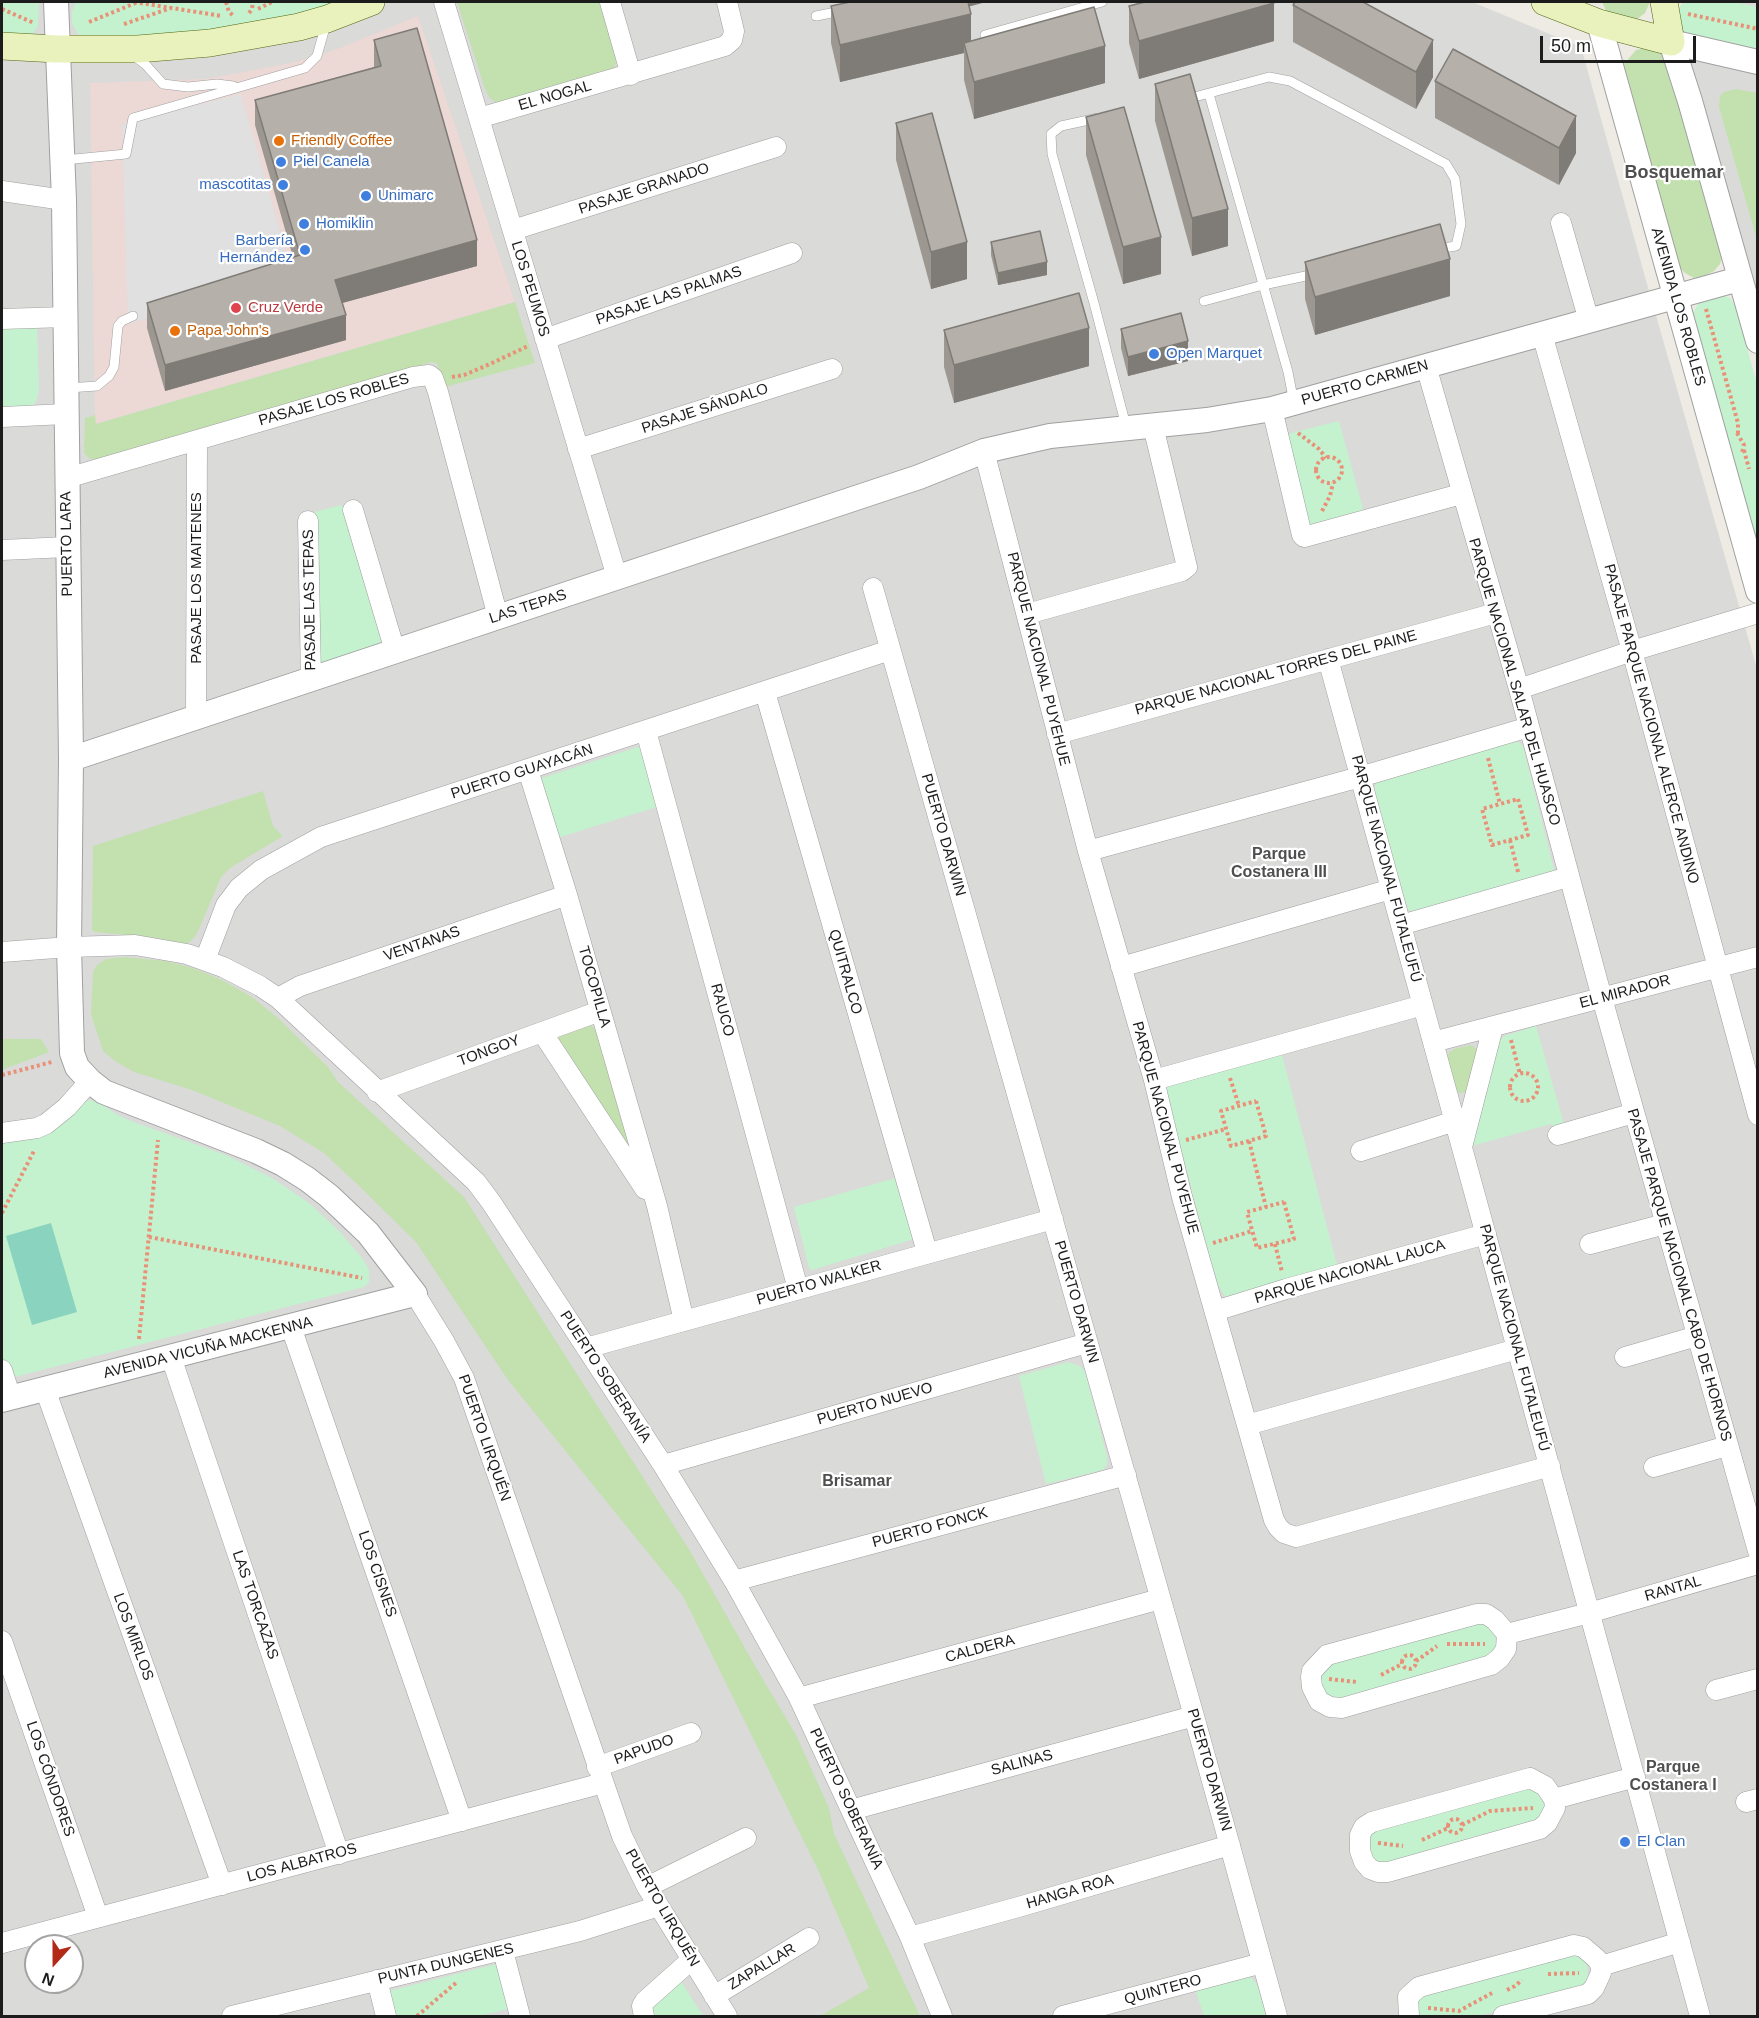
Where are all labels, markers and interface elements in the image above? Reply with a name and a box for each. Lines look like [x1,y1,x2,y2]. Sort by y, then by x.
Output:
scale bar [1543,24,1699,62]
text: 50 m [1551,36,1591,56]
street label: EL NOGAL [516,77,594,115]
place label: Friendly Coffee [291,132,392,150]
marker: Friendly Coffee [272,134,286,148]
place label: Piel Canela [293,153,370,171]
marker: Piel Canela [274,155,288,169]
street label: PASAJE GRANADO [576,159,712,219]
district label: Bosquemar [1624,162,1724,184]
place label: mascotitas [199,176,271,194]
marker: mascotitas [276,178,290,192]
place label: Unimarc [378,187,434,205]
marker: Unimarc [359,189,373,203]
place label: Homiklin [316,215,374,233]
marker: Homiklin [297,217,311,231]
street label: AVENIDA LOS ROBLES [1647,226,1709,388]
place label: Barbería Hernández [220,232,293,267]
street label: LOS PEUMOS [507,239,553,339]
marker: Barbería Hernández [298,243,312,257]
street label: PASAJE LAS PALMAS [594,263,744,329]
place label: Cruz Verde [248,299,323,317]
marker: Cruz Verde [229,301,243,315]
place label: Papa John's [187,322,269,340]
marker: Papa John's [168,324,182,338]
place label: Open Marquet [1166,345,1262,363]
marker: Open Marquet [1147,347,1161,361]
street label: PUERTO CARMEN [1299,356,1431,410]
street label: PASAJE LOS ROBLES [257,370,411,430]
street label: PASAJE SÁNDALO [639,380,771,438]
street label: PUERTO LARA [57,491,77,597]
street label: PASAJE LOS MAITENES [188,492,206,664]
street label: PASAJE LAS TEPAS [300,529,320,671]
street label: PARQUE NACIONAL SALAR DEL HUASCO [1464,536,1564,828]
street label: PARQUE NACIONAL PUYEHUE [1003,550,1073,768]
street label: PASAJE PARQUE NACIONAL ALERCE ANDINO [1600,562,1702,886]
street label: LAS TEPAS [487,586,569,628]
street label: PARQUE NACIONAL TORRES DEL PAINE [1133,627,1419,719]
street label: PUERTO GUAYACÁN [449,741,595,803]
street label: PARQUE NACIONAL FUTALEUFÚ [1347,753,1425,985]
street label: PUERTO DARWIN [917,772,969,898]
district label: Parque Costanera III [1231,845,1327,883]
street label: VENTANAS [381,923,463,965]
street label: QUITRALCO [824,927,866,1017]
street label: TOCOPILLA [574,944,614,1030]
street label: EL MIRADOR [1578,971,1672,1013]
street label: RAUCO [706,982,738,1038]
street label: PARQUE NACIONAL PUYEHUE [1128,1020,1202,1236]
street label: TONGOY [456,1031,522,1071]
street label: PASAJE PARQUE NACIONAL CABO DE HORNOS [1623,1107,1735,1443]
street label: PARQUE NACIONAL FUTALEUFÚ [1475,1222,1553,1454]
street label: PARQUE NACIONAL LAUCA [1253,1236,1447,1308]
street label: PUERTO DARWIN [1050,1239,1102,1365]
street label: PUERTO WALKER [755,1257,883,1309]
street label: PUERTO SOBERANÍA [556,1308,654,1446]
street label: AVENIDA VICUÑA MACKENNA [102,1313,314,1383]
street label: PUERTO LIRQUÉN [454,1372,514,1504]
street label: PUERTO NUEVO [815,1379,935,1429]
district label: Brisamar [822,1472,892,1492]
street label: PUERTO FONCK [870,1504,990,1552]
street label: LOS CISNES [354,1529,400,1619]
street label: LAS TORCAZAS [228,1548,282,1662]
street label: RANTAL [1643,1572,1703,1606]
street label: LOS MIRLOS [109,1591,157,1683]
street label: CALDERA [943,1631,1017,1667]
street label: PUERTO DARWIN [1183,1707,1235,1833]
street label: LOS CÓNDORES [22,1719,78,1839]
street label: PUERTO SOBERANÍA [805,1726,887,1872]
street label: PAPUDO [612,1731,676,1769]
street label: SALINAS [989,1746,1055,1780]
district label: Parque Costanera I [1629,1758,1717,1796]
place label: El Clan [1637,1833,1685,1851]
marker: El Clan [1618,1835,1632,1849]
street label: LOS ALBATROS [245,1840,359,1886]
street label: PUERTO LIRQUÉN [621,1846,703,1970]
street label: HANGA ROA [1024,1871,1116,1913]
north arrow [24,1934,84,1994]
street label: PUNTA DUNGENES [376,1940,516,1988]
street label: ZAPALLAR [725,1940,799,1994]
text: N [40,1969,57,1989]
street label: QUINTERO [1122,1971,1204,2009]

